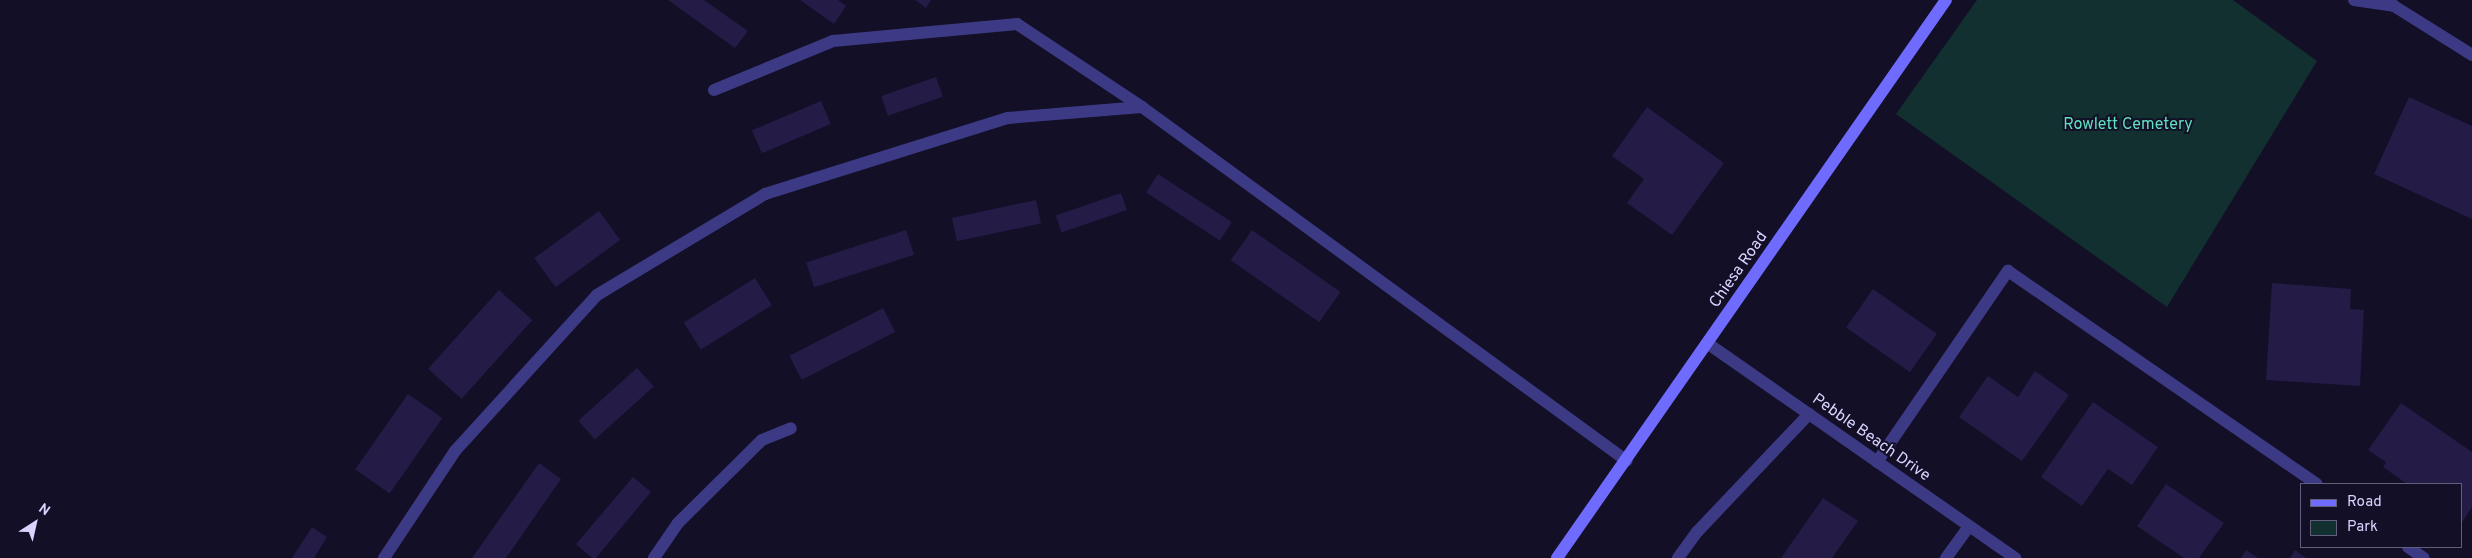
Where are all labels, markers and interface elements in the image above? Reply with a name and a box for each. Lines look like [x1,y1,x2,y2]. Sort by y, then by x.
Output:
park label: Rowlett Cemetery [2063,115,2193,135]
street label: Chiesa Road [1706,228,1772,312]
street label: Pebble Beach Drive [1808,390,1934,486]
legend [2300,483,2462,548]
text: Road [2347,493,2382,512]
north arrow [10,498,60,548]
text: N [35,500,53,520]
text: Park [2347,518,2378,537]

